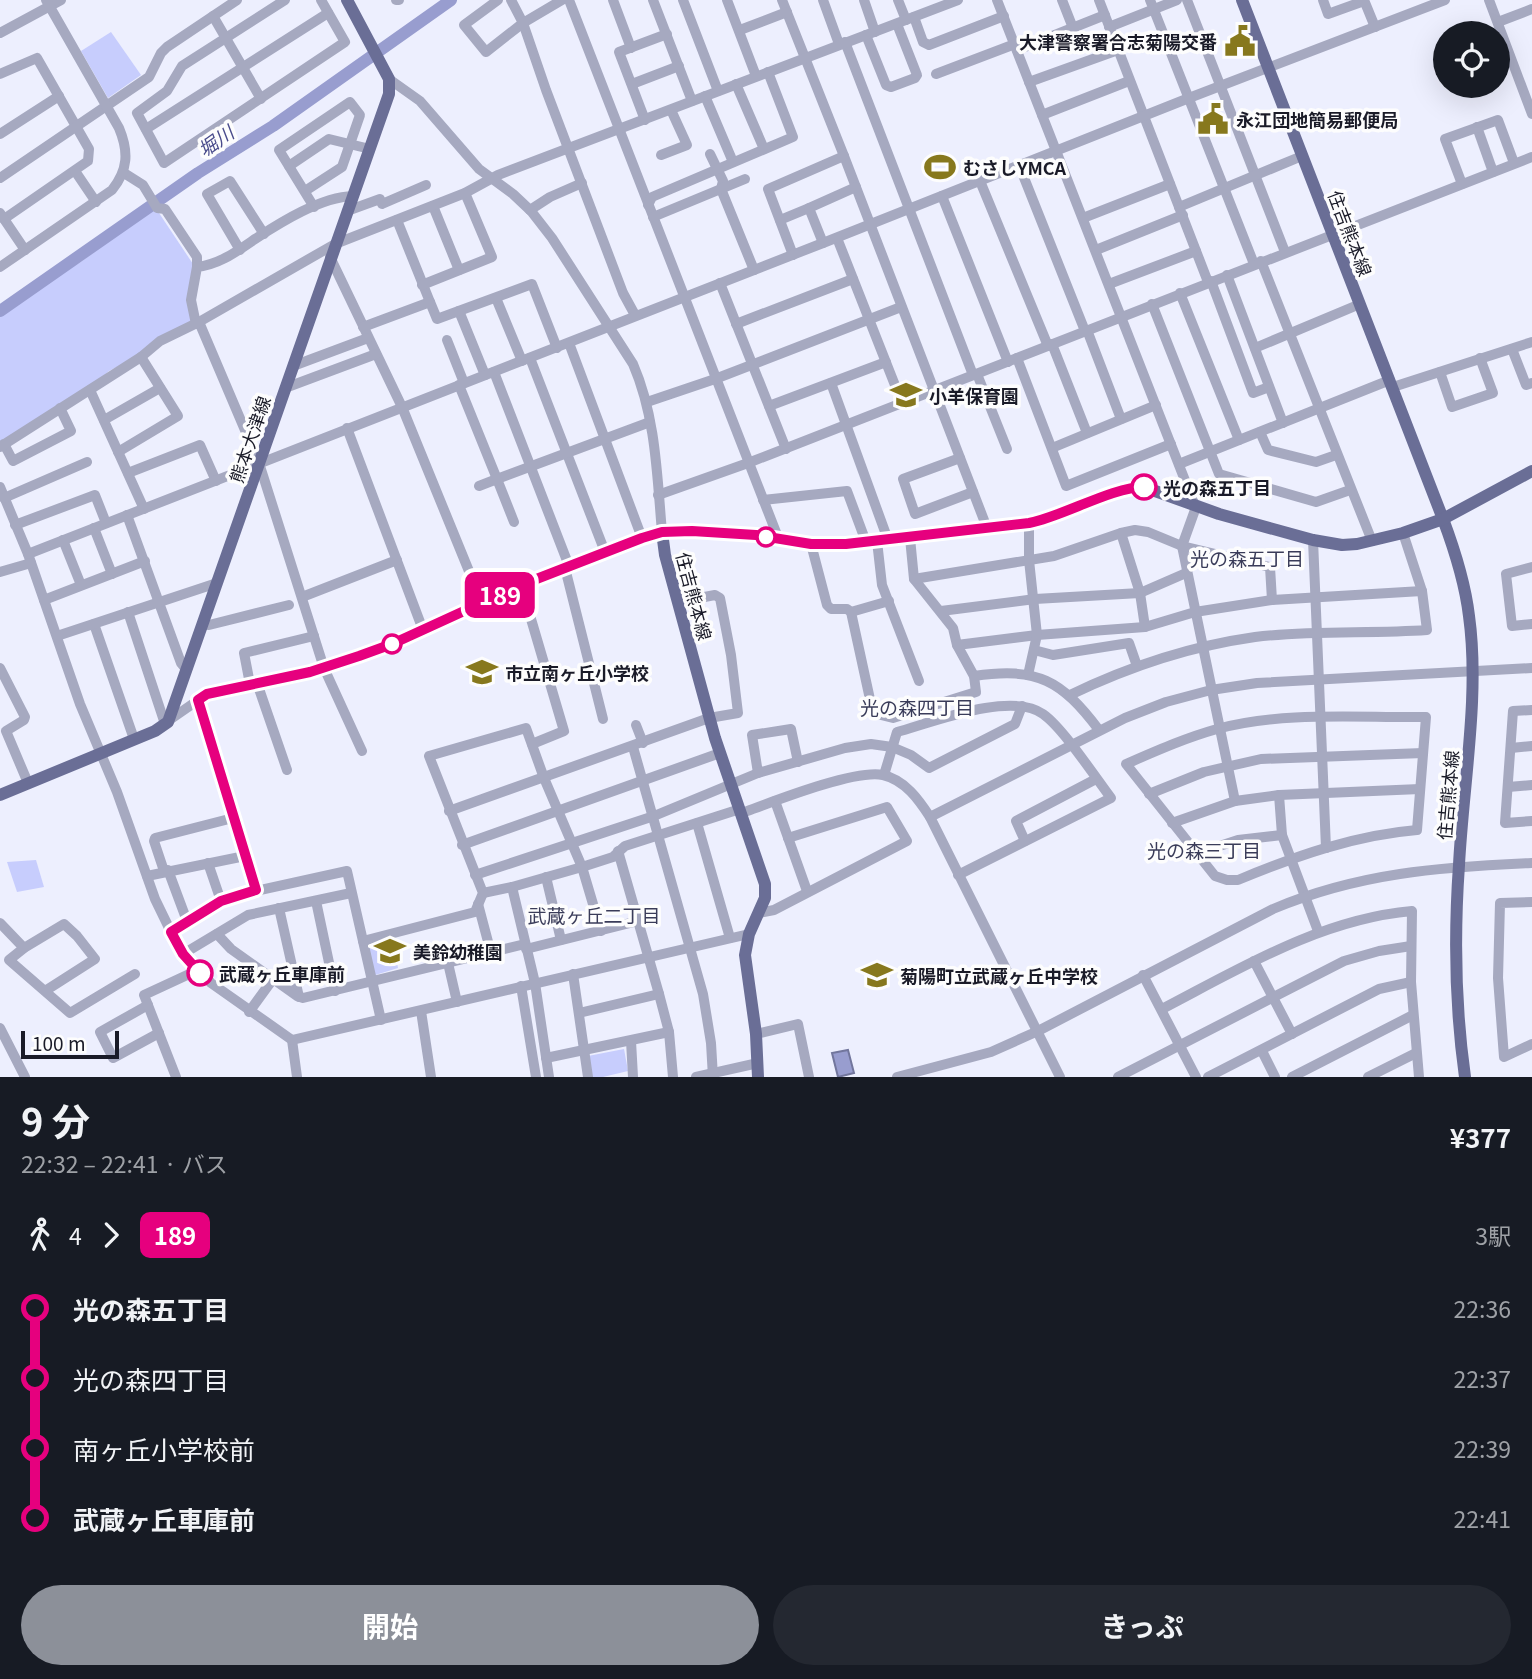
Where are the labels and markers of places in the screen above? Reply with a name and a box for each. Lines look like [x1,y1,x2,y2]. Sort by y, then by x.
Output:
public building icon: 大津警察署合志菊陽交番 [1223,24,1257,58]
place label: 大津警察署合志菊陽交番 [1019,28,1217,54]
public building icon: 永江団地簡易郵便局 [1196,102,1230,136]
place label: 永江団地簡易郵便局 [1236,106,1398,132]
sports icon: むさしYMCA [923,150,957,184]
place label: むさしYMCA [963,154,1067,180]
school or university icon: 小羊保育園 [889,378,923,412]
place label: 小羊保育園 [929,382,1019,408]
marker: 光の森五丁目 [1131,474,1157,500]
place label: 光の森五丁目 [1163,474,1271,500]
unlabelled marker [756,527,776,547]
unlabelled marker [382,634,402,654]
school or university icon: 市立南ヶ丘小学校 [465,655,499,689]
place label: 市立南ヶ丘小学校 [505,659,649,685]
school or university icon: 美鈴幼稚園 [373,934,407,968]
place label: 美鈴幼稚園 [413,938,503,964]
school or university icon: 菊陽町立武蔵ヶ丘中学校 [860,958,894,992]
marker: 武蔵ヶ丘車庫前 [187,960,213,986]
place label: 武蔵ヶ丘車庫前 [219,960,345,986]
place label: 菊陽町立武蔵ヶ丘中学校 [900,962,1098,988]

